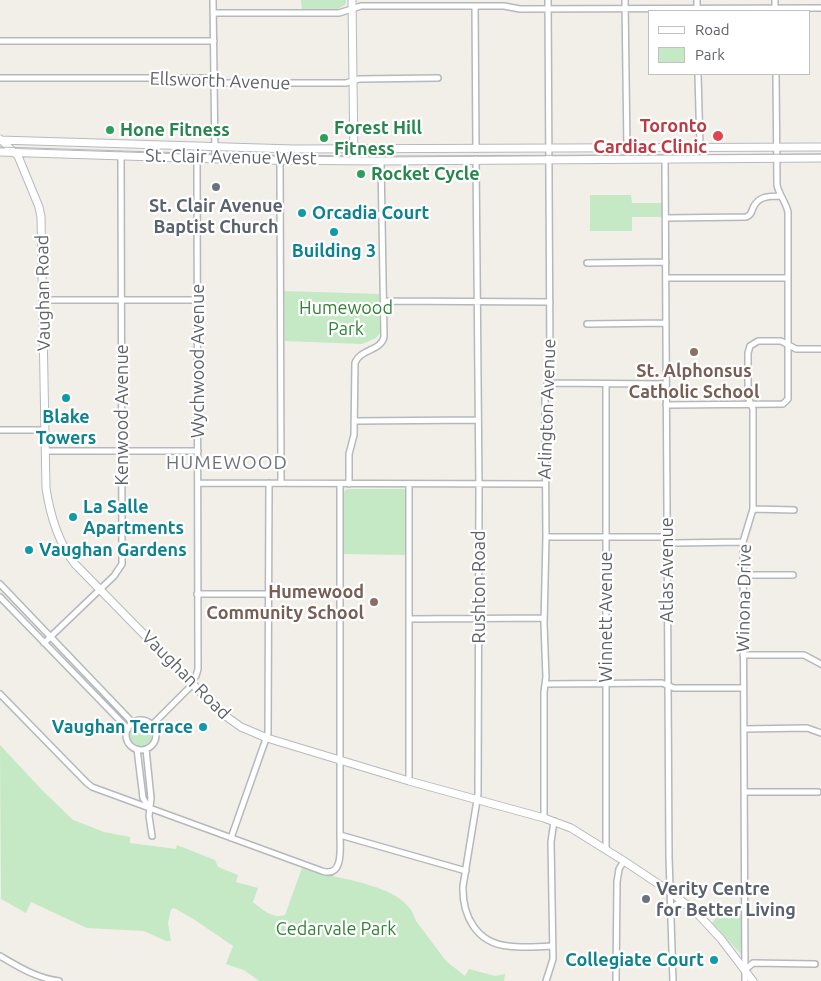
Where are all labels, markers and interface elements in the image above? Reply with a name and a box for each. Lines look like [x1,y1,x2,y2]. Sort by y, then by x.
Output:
legend [648,10,811,75]
text: Road [695,21,730,38]
text: Park [695,46,725,63]
street label: Ellsworth Avenue [149,68,291,94]
place label: Toronto Cardiac Clinic [593,115,707,158]
place label: Forest Hill Fitness [334,117,422,160]
place label: Hone Fitness [120,119,230,141]
marker: Hone Fitness [104,124,116,136]
marker: Toronto Cardiac Clinic [711,129,725,143]
marker: Forest Hill Fitness [318,132,330,144]
street label: St. Clair Avenue West [145,145,317,169]
place label: Rocket Cycle [371,163,480,185]
marker: Rocket Cycle [355,168,367,180]
marker: St. Clair Avenue Baptist Church [210,181,222,193]
place label: St. Clair Avenue Baptist Church [149,195,283,238]
place label: Orcadia Court [312,202,429,224]
marker: Orcadia Court [296,207,308,219]
marker: Building 3 [328,226,340,238]
street label: Vaughan Road [31,235,55,351]
place label: Building 3 [292,240,376,262]
street label: Wychwood Avenue [187,284,209,438]
park label: Humewood Park [299,297,393,340]
street label: Arlington Avenue [534,338,560,480]
street label: Kenwood Avenue [111,344,133,486]
marker: St. Alphonsus Catholic School [688,346,700,358]
place label: St. Alphonsus Catholic School [629,360,759,402]
marker: Blake Towers [60,392,72,404]
place label: Blake Towers [36,406,96,448]
district label: HUMEWOOD [165,452,289,474]
place label: La Salle Apartments [83,496,184,538]
marker: La Salle Apartments [67,511,79,523]
street label: Atlas Avenue [656,517,678,623]
street label: Rushton Road [468,530,490,644]
place label: Vaughan Gardens [39,539,187,561]
marker: Vaughan Gardens [23,544,35,556]
street label: Winona Drive [732,544,756,652]
street label: Winnett Avenue [595,552,617,682]
place label: Humewood Community School [206,581,364,624]
marker: Humewood Community School [368,596,380,608]
street label: Vaughan Road [137,626,235,724]
place label: Vaughan Terrace [52,716,193,738]
marker: Vaughan Terrace [197,721,209,733]
place label: Verity Centre for Better Living [656,878,796,921]
marker: Verity Centre for Better Living [640,893,652,905]
park label: Cedarvale Park [276,918,396,940]
place label: Collegiate Court [565,949,704,971]
marker: Collegiate Court [708,954,720,966]

